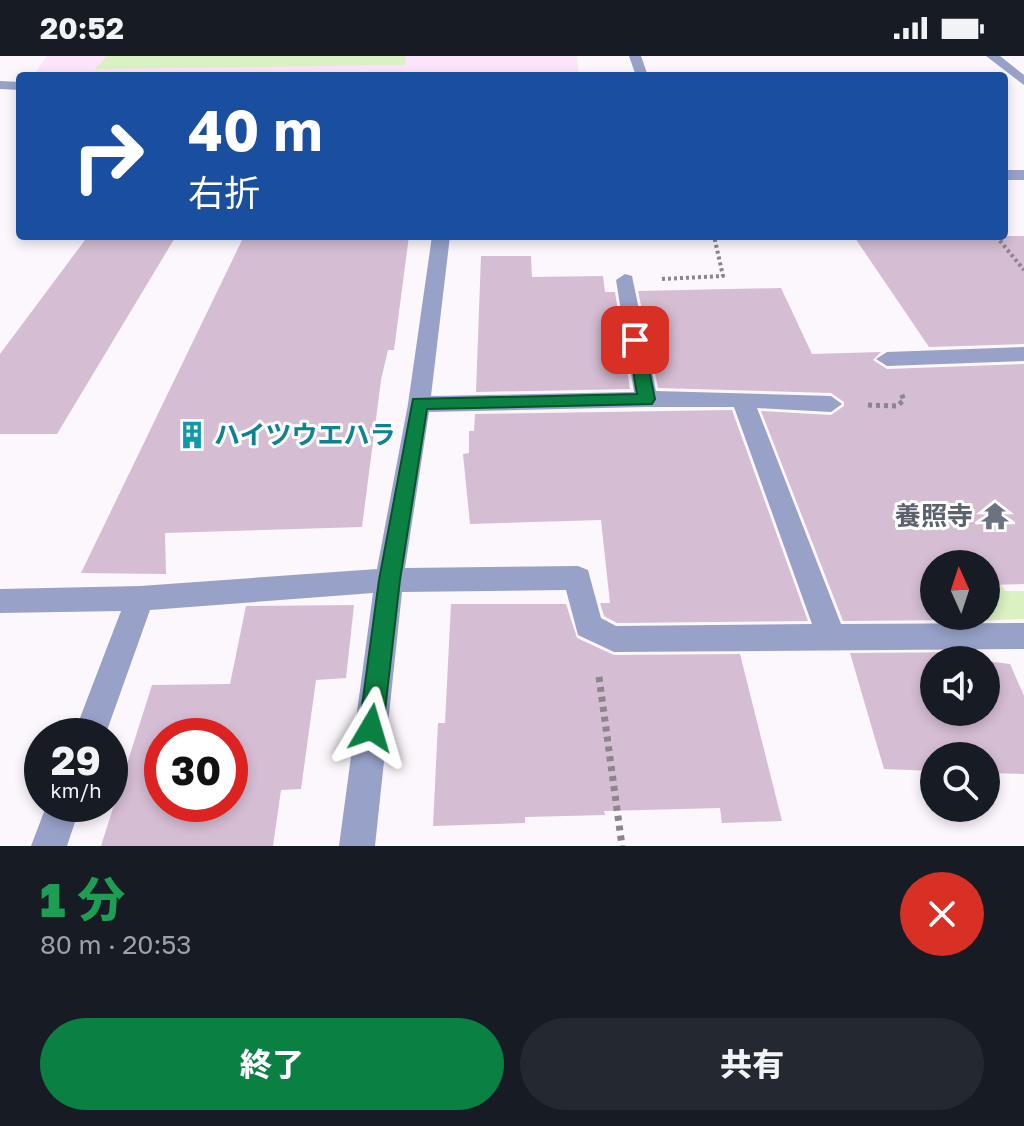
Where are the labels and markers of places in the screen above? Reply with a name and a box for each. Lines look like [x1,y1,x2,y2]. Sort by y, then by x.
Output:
pin [601,306,669,374]
place label: ハイツウエハラ [214,419,395,450]
building icon: ハイツウエハラ [177,420,207,450]
place label: 養照寺 [895,500,973,531]
temple icon: 養照寺 [980,501,1010,531]

